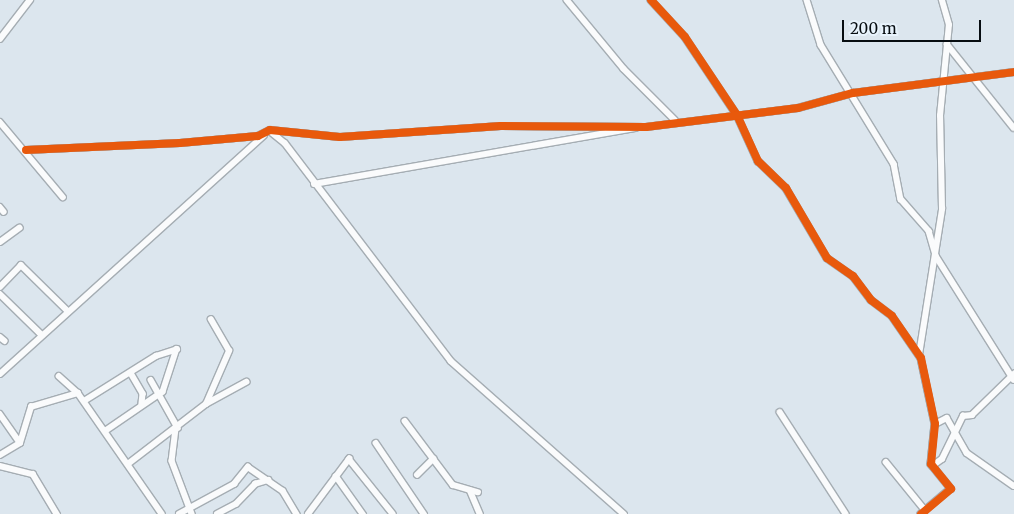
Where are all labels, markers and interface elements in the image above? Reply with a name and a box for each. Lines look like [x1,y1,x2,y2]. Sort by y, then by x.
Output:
scale bar [844,10,983,42]
text: 200 m [850,19,897,38]

